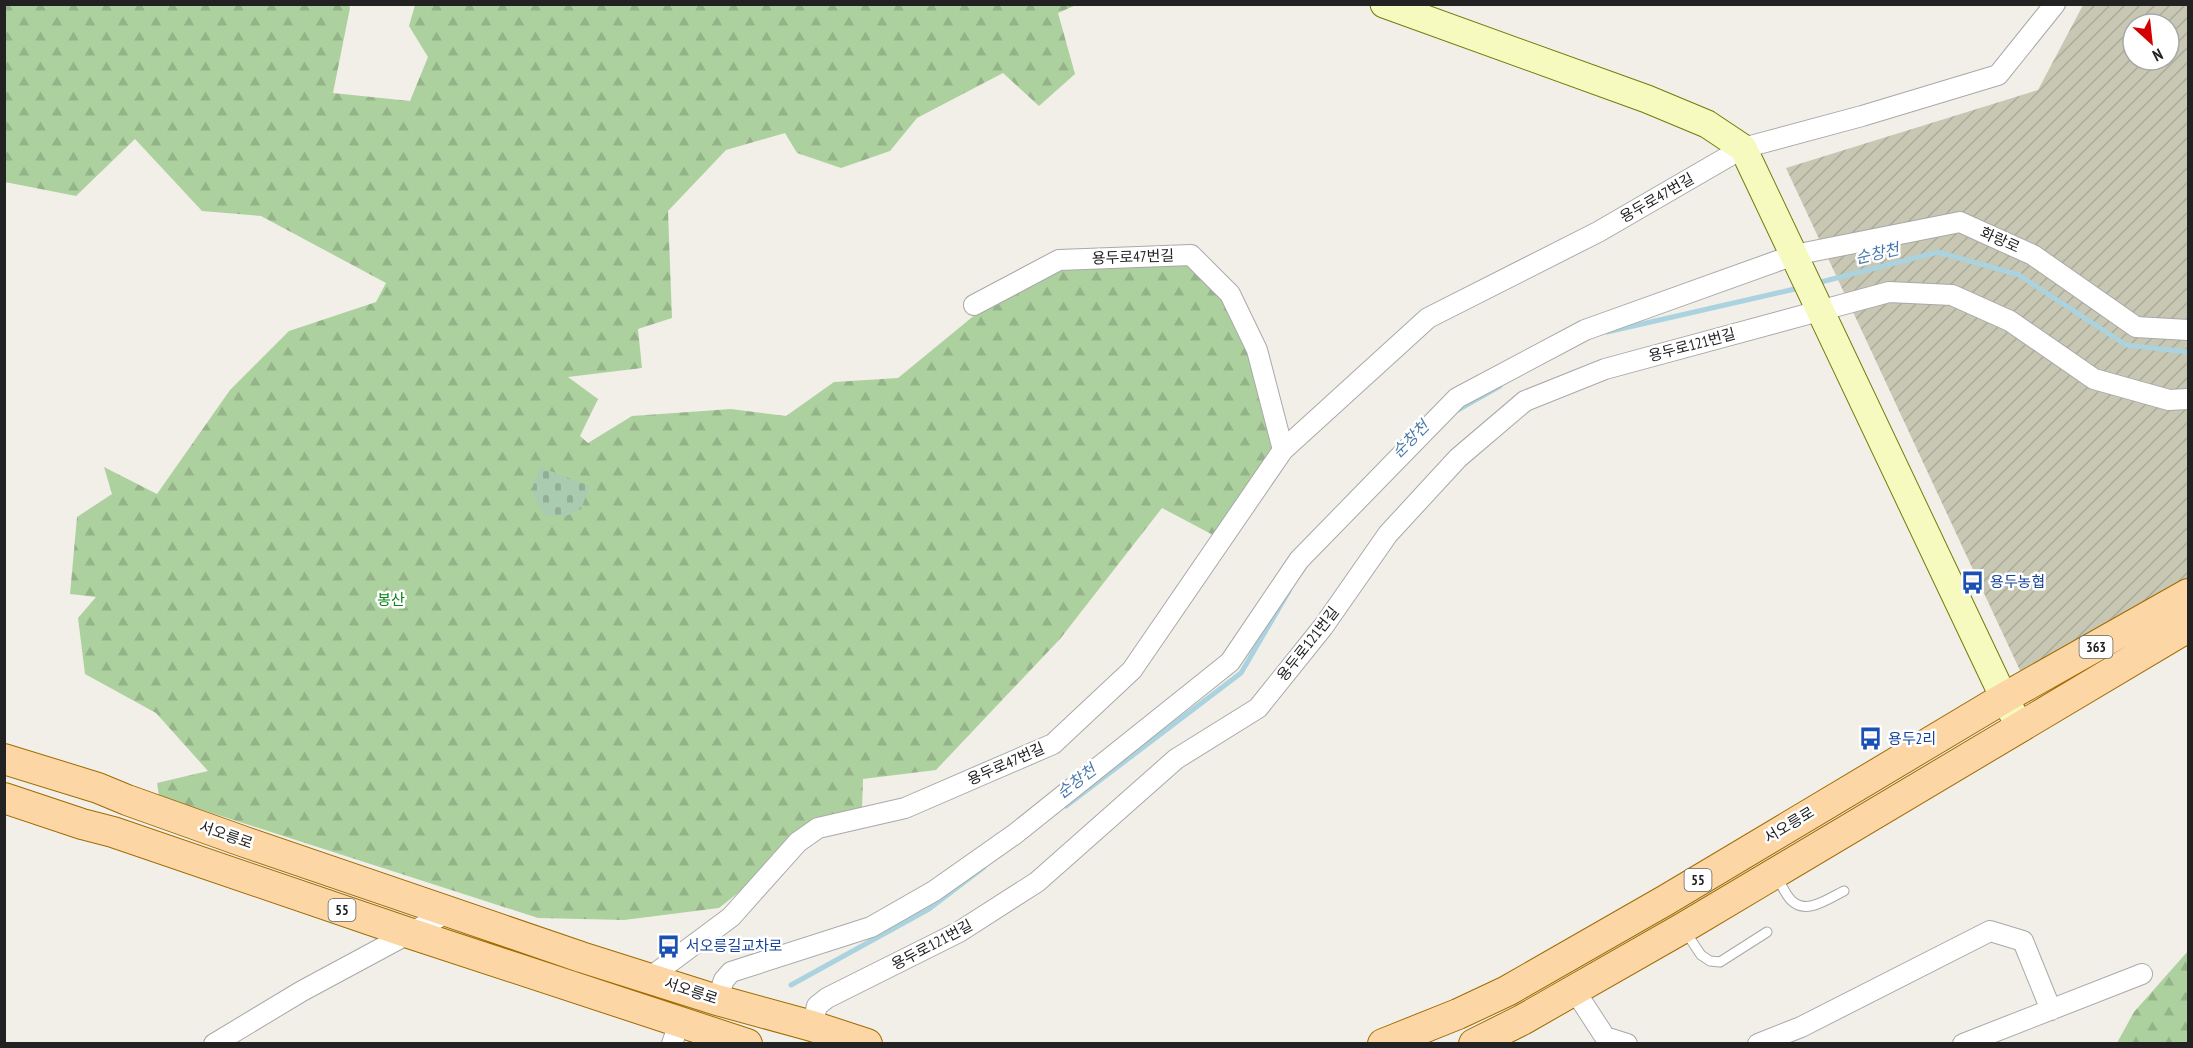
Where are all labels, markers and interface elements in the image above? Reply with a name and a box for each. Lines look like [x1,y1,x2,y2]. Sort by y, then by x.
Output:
north arrow [2121,12,2181,72]
text: N [2149,44,2166,66]
street label: 용두로47번길 [1616,169,1697,226]
street label: 화랑로 [1977,222,2023,257]
water label: 순창천 [1853,238,1903,268]
street label: 용두로47번길 [1091,246,1175,267]
street label: 용두로121번길 [1646,324,1737,365]
water label: 순창천 [1387,415,1434,462]
bus stop icon: 용두농협 [1959,569,1985,595]
place label: 용두농협 [1990,572,2045,591]
park label: 봉산 [377,590,405,609]
street label: 용두로121번길 [1273,603,1343,685]
road number: 363 [2080,636,2112,658]
bus stop icon: 용두2리 [1857,726,1883,752]
place label: 용두2리 [1888,729,1936,748]
street label: 용두로47번길 [964,738,1047,789]
water label: 순창천 [1052,758,1101,802]
street label: 서오릉로 [1760,802,1817,847]
street label: 서오릉로 [197,817,255,852]
road number: 55 [1684,869,1712,891]
road number: 55 [328,899,356,921]
street label: 용두로121번길 [888,915,976,974]
bus stop icon: 서오릉길교차로 [655,933,681,959]
place label: 서오릉길교차로 [686,936,783,955]
street label: 서오릉로 [662,973,720,1008]

